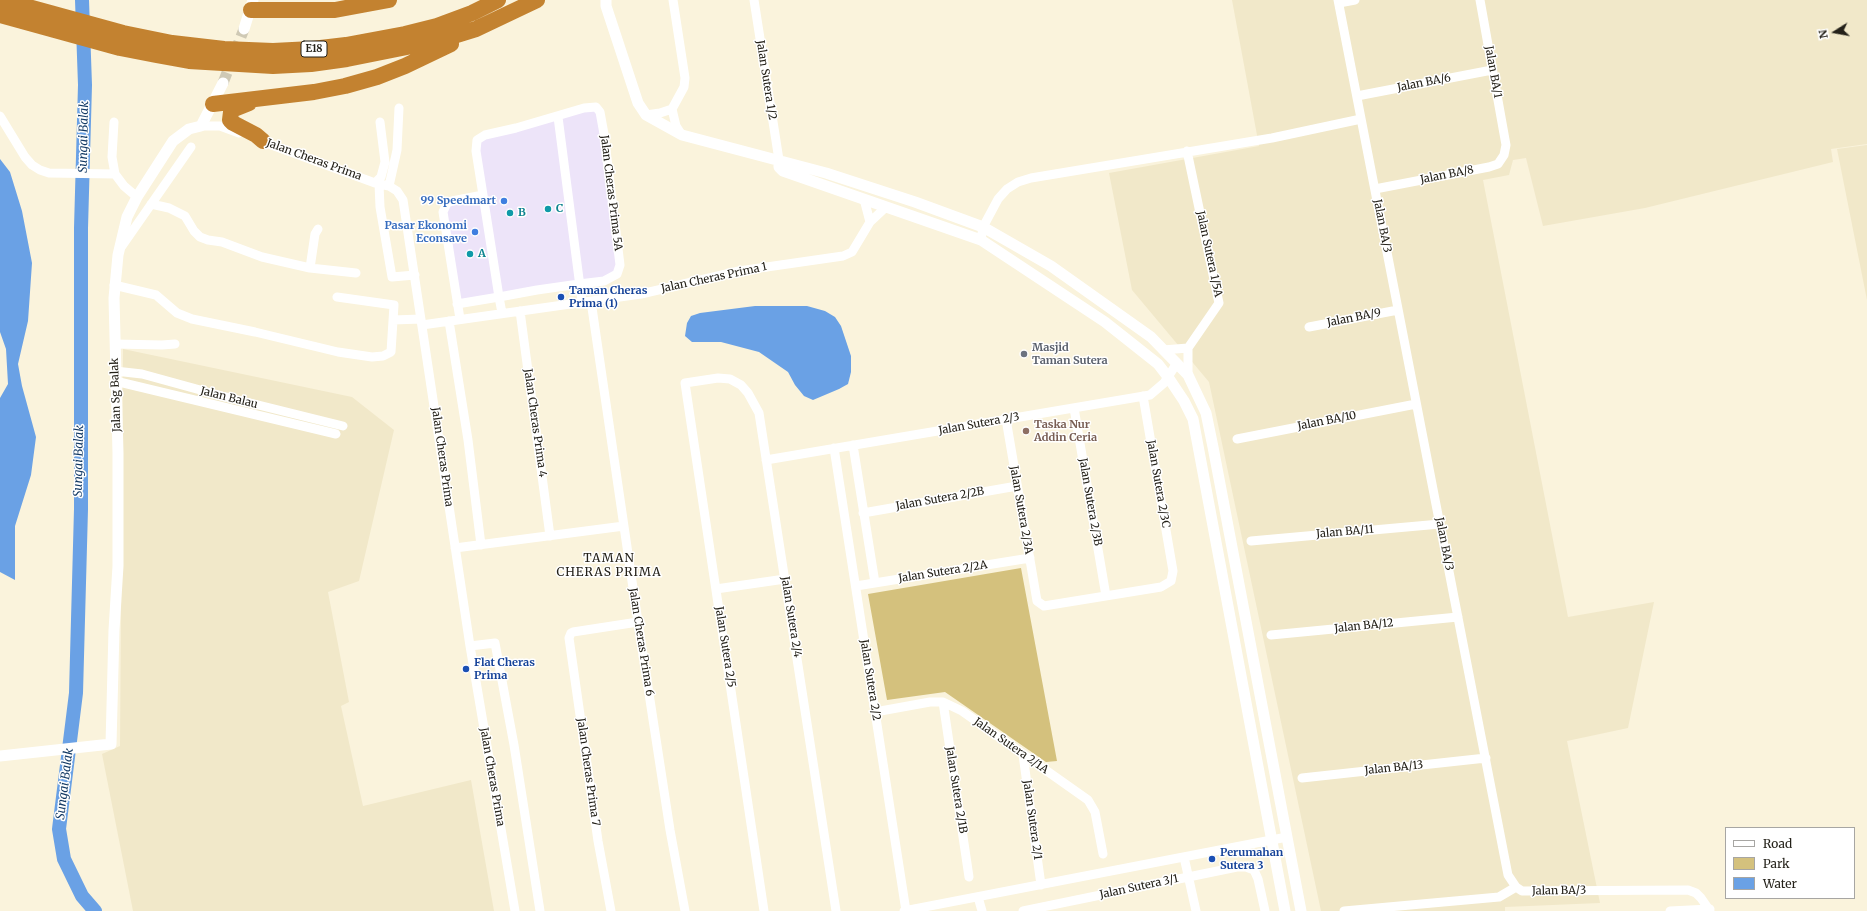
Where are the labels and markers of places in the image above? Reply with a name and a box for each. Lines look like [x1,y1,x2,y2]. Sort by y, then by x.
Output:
place label: 99 Speedmart [420,194,496,208]
marker: 99 Speedmart [499,196,509,206]
place label: C [556,202,563,216]
marker: C [543,204,553,214]
place label: B [518,206,526,220]
marker: B [505,208,515,218]
place label: Pasar Ekonomi Econsave [385,219,467,245]
marker: Pasar Ekonomi Econsave [470,227,480,237]
place label: A [478,247,486,261]
marker: A [465,249,475,259]
place label: Taman Cheras Prima (1) [569,284,647,310]
marker: Taman Cheras Prima (1) [556,292,566,302]
place label: Masjid Taman Sutera [1032,341,1108,367]
marker: Masjid Taman Sutera [1019,349,1029,359]
place label: Taska Nur Addin Ceria [1034,418,1097,444]
marker: Taska Nur Addin Ceria [1021,426,1031,436]
place label: Flat Cheras Prima [474,656,535,682]
marker: Flat Cheras Prima [461,664,471,674]
place label: Perumahan Sutera 3 [1220,846,1283,872]
marker: Perumahan Sutera 3 [1207,854,1217,864]

